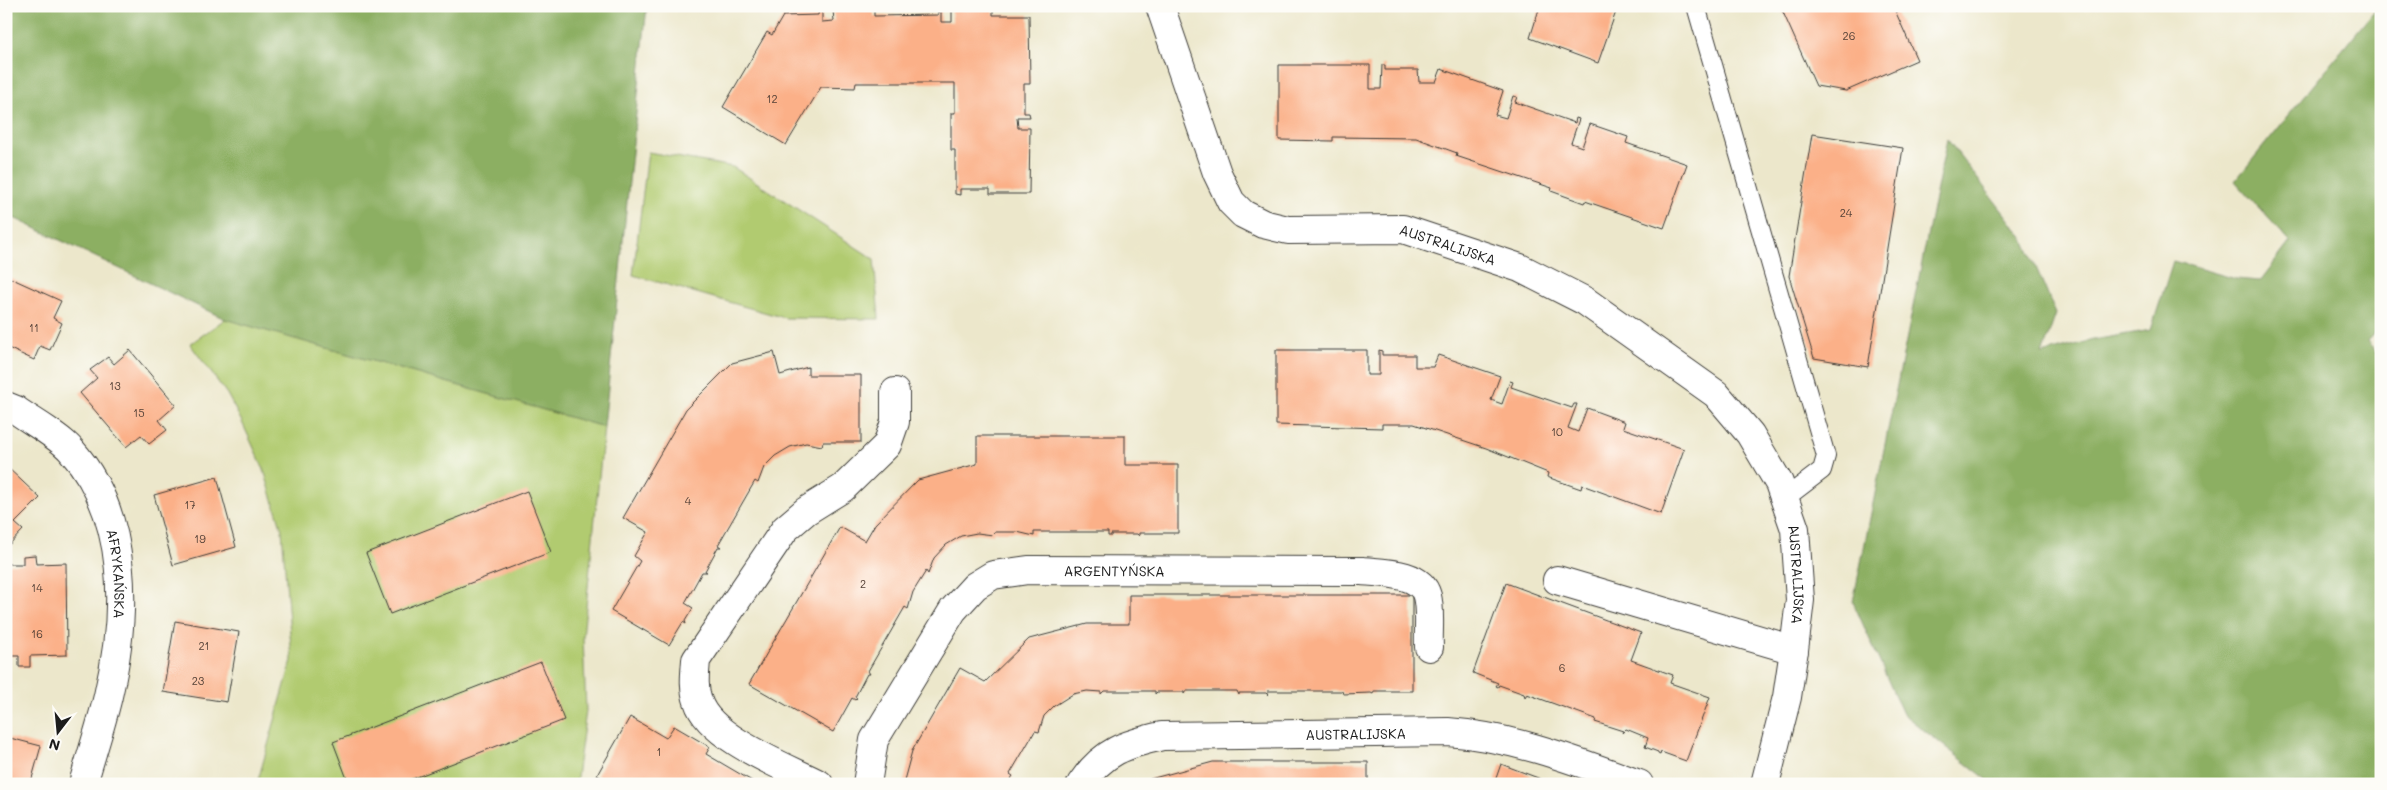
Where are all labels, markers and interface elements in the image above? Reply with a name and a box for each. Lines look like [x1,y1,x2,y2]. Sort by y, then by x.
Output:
house number: 26 [1843,28,1855,43]
house number: 12 [766,91,778,106]
house number: 24 [1840,205,1853,220]
street label: AUSTRALIJSKA [1397,219,1499,269]
house number: 11 [29,320,39,335]
house number: 13 [109,378,121,393]
house number: 15 [133,405,145,420]
house number: 10 [1551,424,1563,439]
house number: 4 [685,493,692,508]
house number: 17 [184,497,196,512]
street label: AUSTRALIJSKA [1784,521,1810,625]
street label: AFRYKAŃSKA [103,527,130,619]
house number: 19 [194,531,206,546]
street label: ARGENTYŃSKA [1064,561,1165,580]
house number: 2 [860,576,866,591]
house number: 14 [31,580,43,595]
house number: 16 [31,626,43,641]
house number: 21 [198,638,210,653]
house number: 6 [1559,660,1565,675]
house number: 23 [192,673,205,688]
north arrow [32,708,82,758]
street label: AUSTRALIJSKA [1305,723,1406,743]
text: N [47,734,62,756]
house number: 1 [657,744,661,759]

